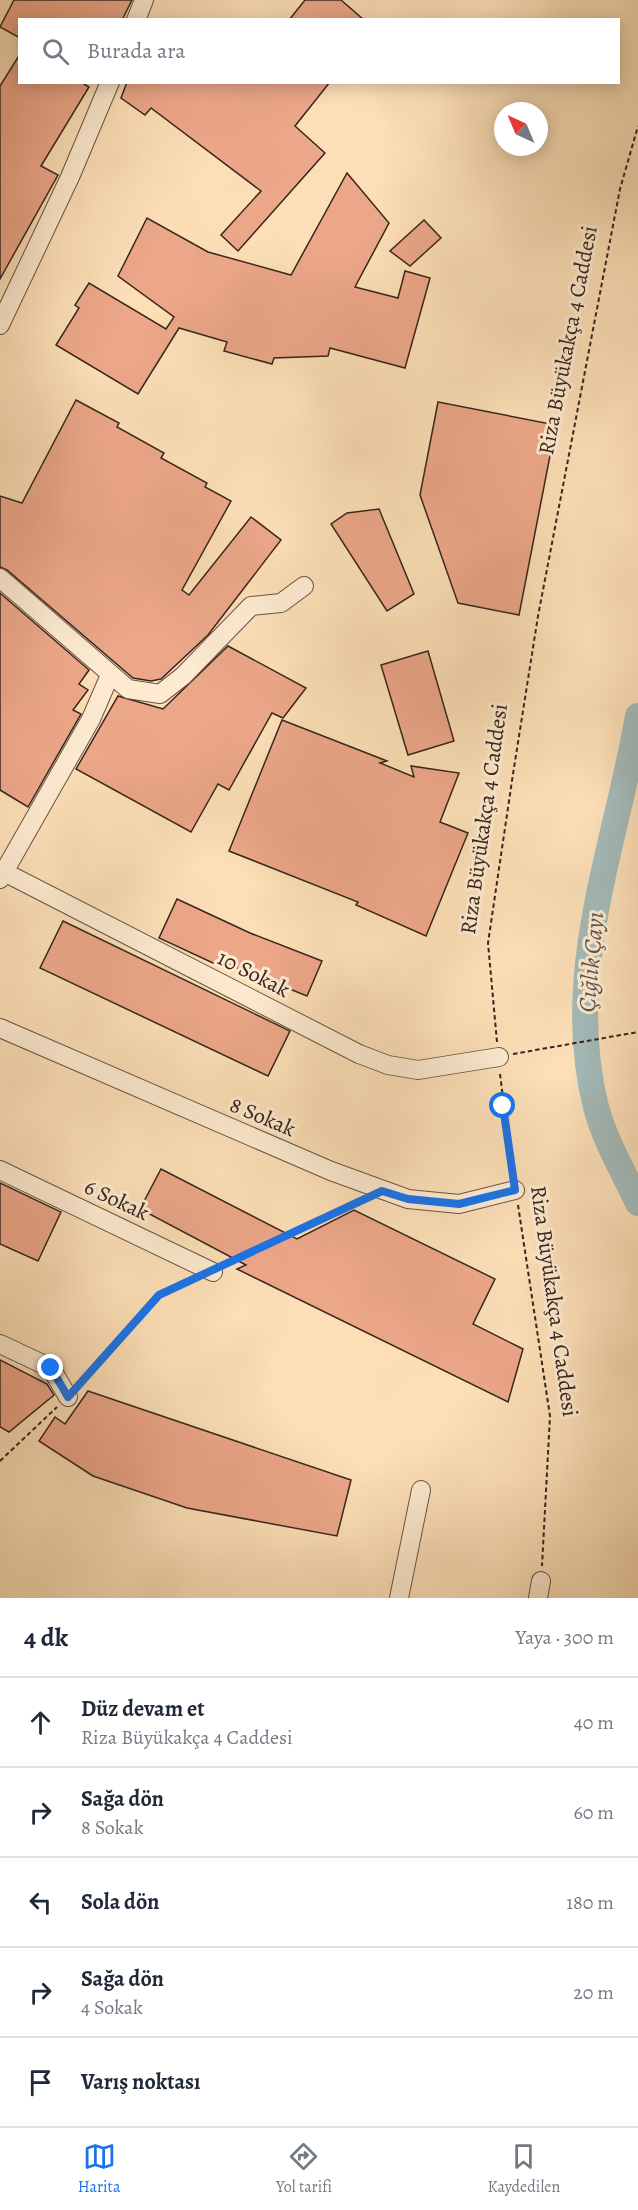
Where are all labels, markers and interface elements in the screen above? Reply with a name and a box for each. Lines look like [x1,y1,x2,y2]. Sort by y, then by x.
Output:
search box [18,18,620,84]
icon: search [39,35,72,68]
text: Burada ara [87,36,186,66]
north arrow [494,102,548,156]
street label: Riza Büyükakça 4 Caddesi [531,223,605,457]
street label: Riza Büyükakça 4 Caddesi [453,702,515,936]
water label: Çığlık Çayı [571,911,611,1013]
street label: 10 Sokak [212,943,295,1005]
street label: 8 Sokak [225,1090,300,1144]
route start [489,1092,515,1118]
street label: 6 Sokak [79,1172,154,1228]
street label: Riza Büyükakça 4 Caddesi [523,1184,585,1418]
route end [37,1354,63,1380]
text: 4 dk [24,1620,68,1655]
text: Yaya · 300 m [515,1624,614,1651]
text: Düz devam et [81,1694,204,1724]
icon: ahead [24,1706,57,1739]
text: 40 m [574,1709,614,1736]
text: Riza Büyükakça 4 Caddesi [81,1724,293,1751]
text: Sağa dön [81,1784,164,1814]
icon: right [24,1796,57,1829]
text: 60 m [574,1799,614,1826]
text: 8 Sokak [81,1814,144,1841]
icon: left [24,1886,57,1919]
text: Sola dön [81,1887,159,1917]
text: 180 m [566,1889,614,1916]
text: Sağa dön [81,1964,164,1994]
icon: right [24,1976,57,2009]
text: 20 m [573,1979,614,2006]
text: 4 Sokak [81,1994,143,2021]
icon: arrive [24,2066,57,2099]
text: Varış noktası [81,2067,200,2097]
tab: Harita [78,2140,120,2198]
tab: Yol tarifi [276,2140,332,2198]
tab: Kaydedilen [488,2140,560,2198]

